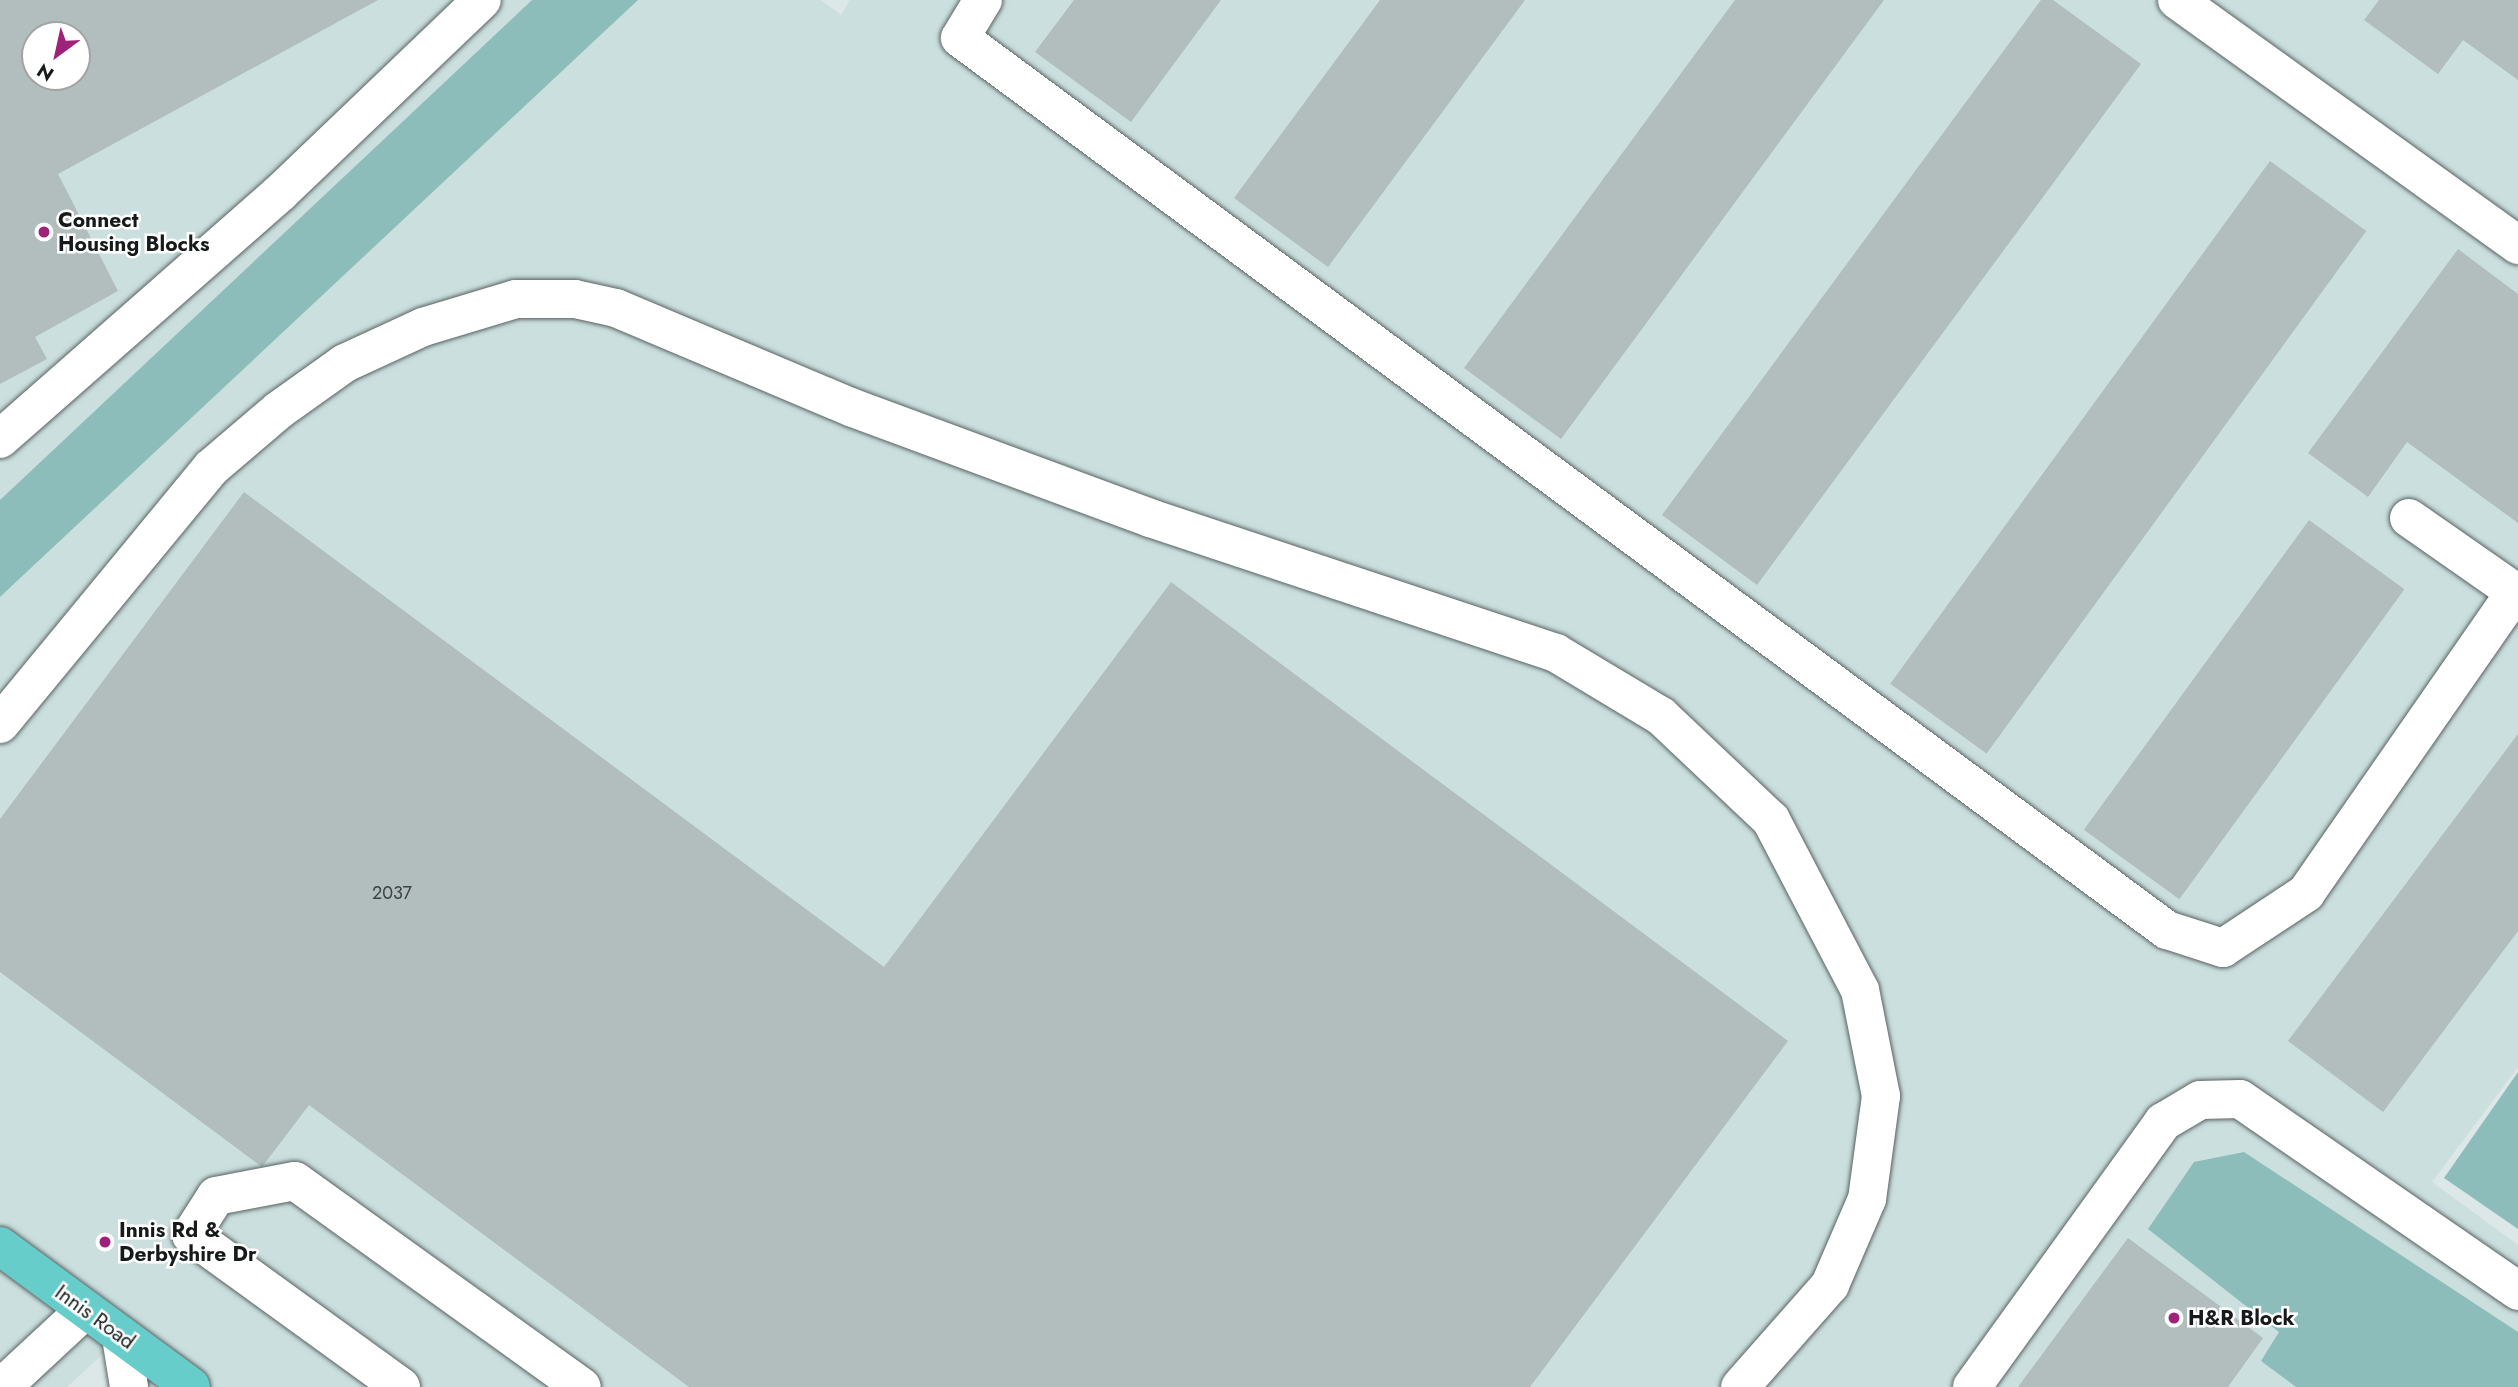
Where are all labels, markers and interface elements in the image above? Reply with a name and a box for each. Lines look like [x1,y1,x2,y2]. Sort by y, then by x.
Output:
north arrow [21,21,91,91]
text: N [32,57,59,88]
place label: Connect Housing Blocks [58,207,210,257]
marker: Connect Housing Blocks [36,224,52,240]
house number: 2037 [372,882,412,904]
place label: Innis Rd & Derbyshire Dr [119,1217,257,1267]
marker: Innis Rd & Derbyshire Dr [97,1234,113,1250]
street label: Innis Road [50,1280,140,1354]
place label: H&R Block [2188,1305,2295,1331]
marker: H&R Block [2166,1310,2182,1326]

